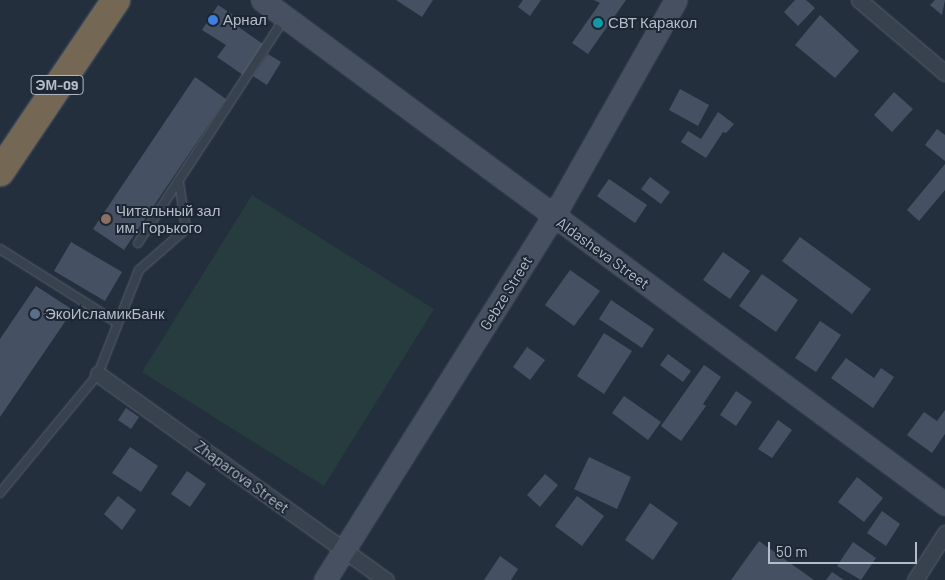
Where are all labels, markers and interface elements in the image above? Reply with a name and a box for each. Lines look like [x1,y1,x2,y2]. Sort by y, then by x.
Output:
place label: Арнал [223,11,267,29]
marker: Арнал [207,14,219,26]
place label: СВТ Каракол [608,14,697,32]
marker: СВТ Каракол [592,17,604,29]
road number: ЭМ-09 [30,74,84,96]
place label: Читальный зал им. Горького [116,201,220,236]
marker: Читальный зал им. Горького [100,213,112,225]
street label: Aldasheva Street [553,213,653,293]
street label: Gebze Street [476,253,536,333]
place label: ЭкоИсламикБанк [45,305,165,323]
marker: ЭкоИсламикБанк [29,308,41,320]
street label: Zhaparova Street [192,437,292,517]
scale bar [770,532,919,564]
text: 50 m [776,542,808,560]

